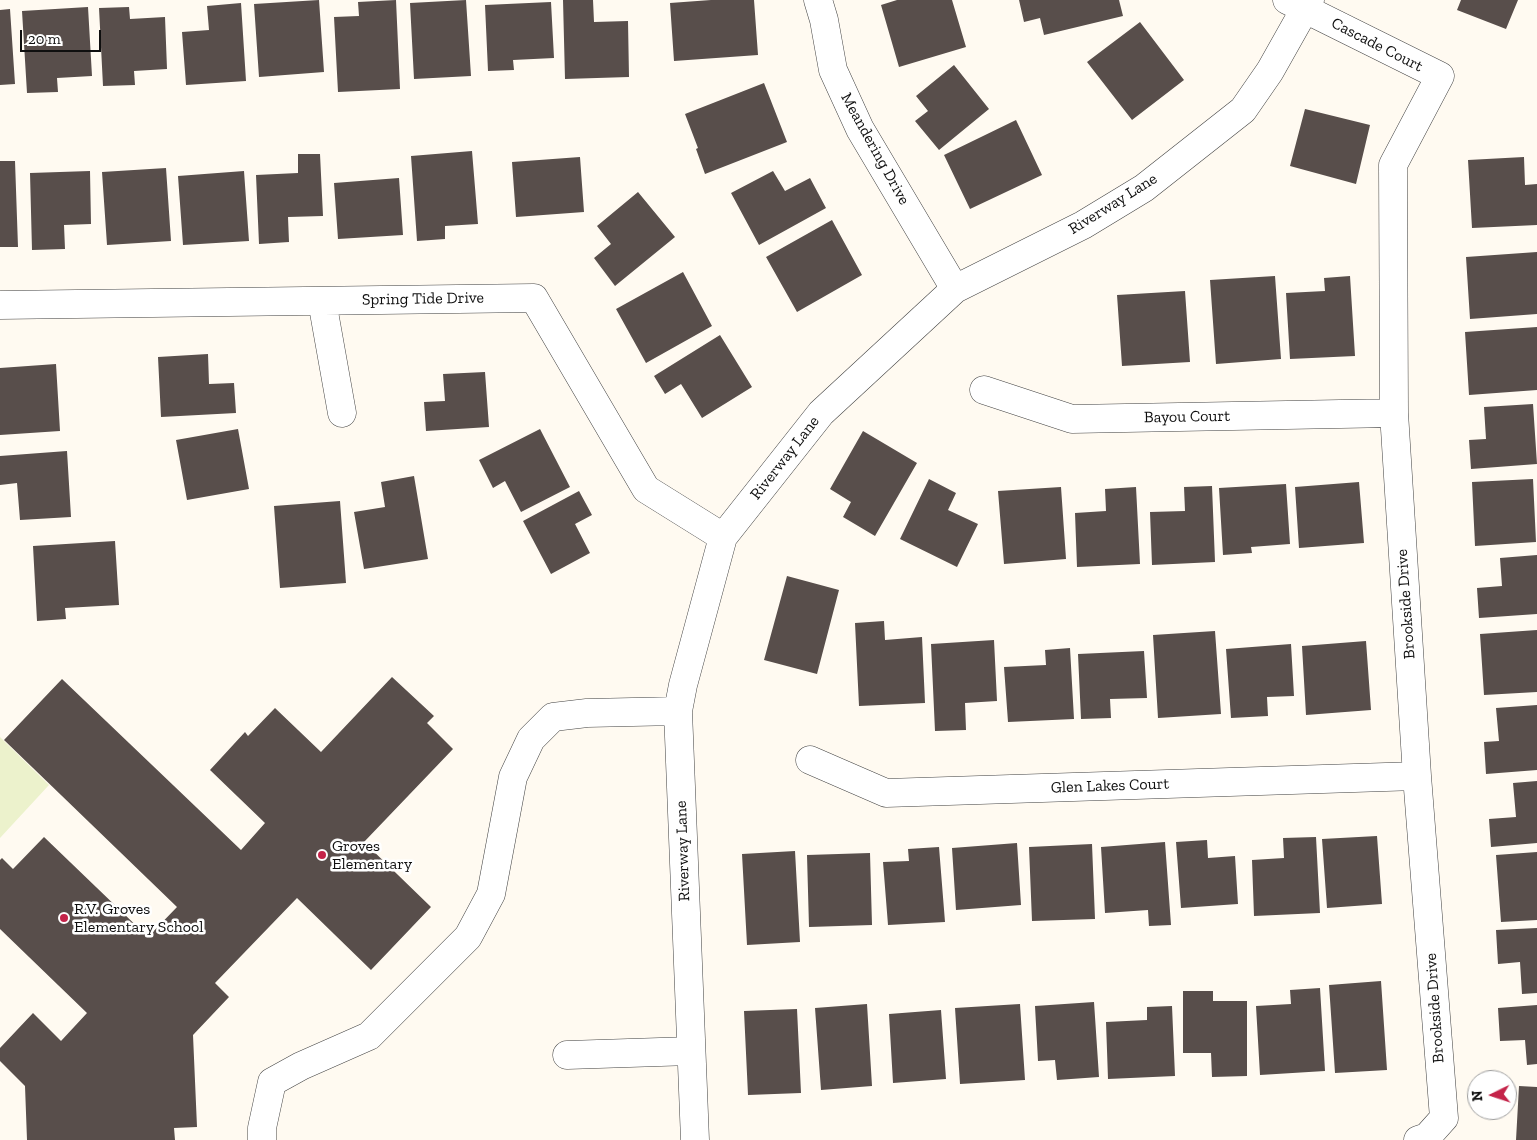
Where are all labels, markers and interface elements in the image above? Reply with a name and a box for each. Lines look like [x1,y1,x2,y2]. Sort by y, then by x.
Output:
street label: Cascade Court [1328,14,1426,76]
scale bar [22,20,104,52]
text: 20 m [28,30,61,48]
street label: Meandering Drive [836,90,914,208]
street label: Riverway Lane [1065,169,1161,239]
street label: Spring Tide Drive [362,288,484,310]
street label: Bayou Court [1144,407,1230,427]
street label: Riverway Lane [746,412,824,504]
street label: Brookside Drive [1393,548,1419,660]
street label: Glen Lakes Court [1050,774,1170,798]
street label: Riverway Lane [672,800,694,902]
place label: Groves Elementary [332,836,412,874]
marker: Groves Elementary [316,849,328,861]
place label: R.V. Groves Elementary School [74,899,203,937]
marker: R.V. Groves Elementary School [58,912,70,924]
street label: Brookside Drive [1422,952,1448,1064]
north arrow [1467,1070,1517,1120]
text: N [1469,1090,1486,1102]

